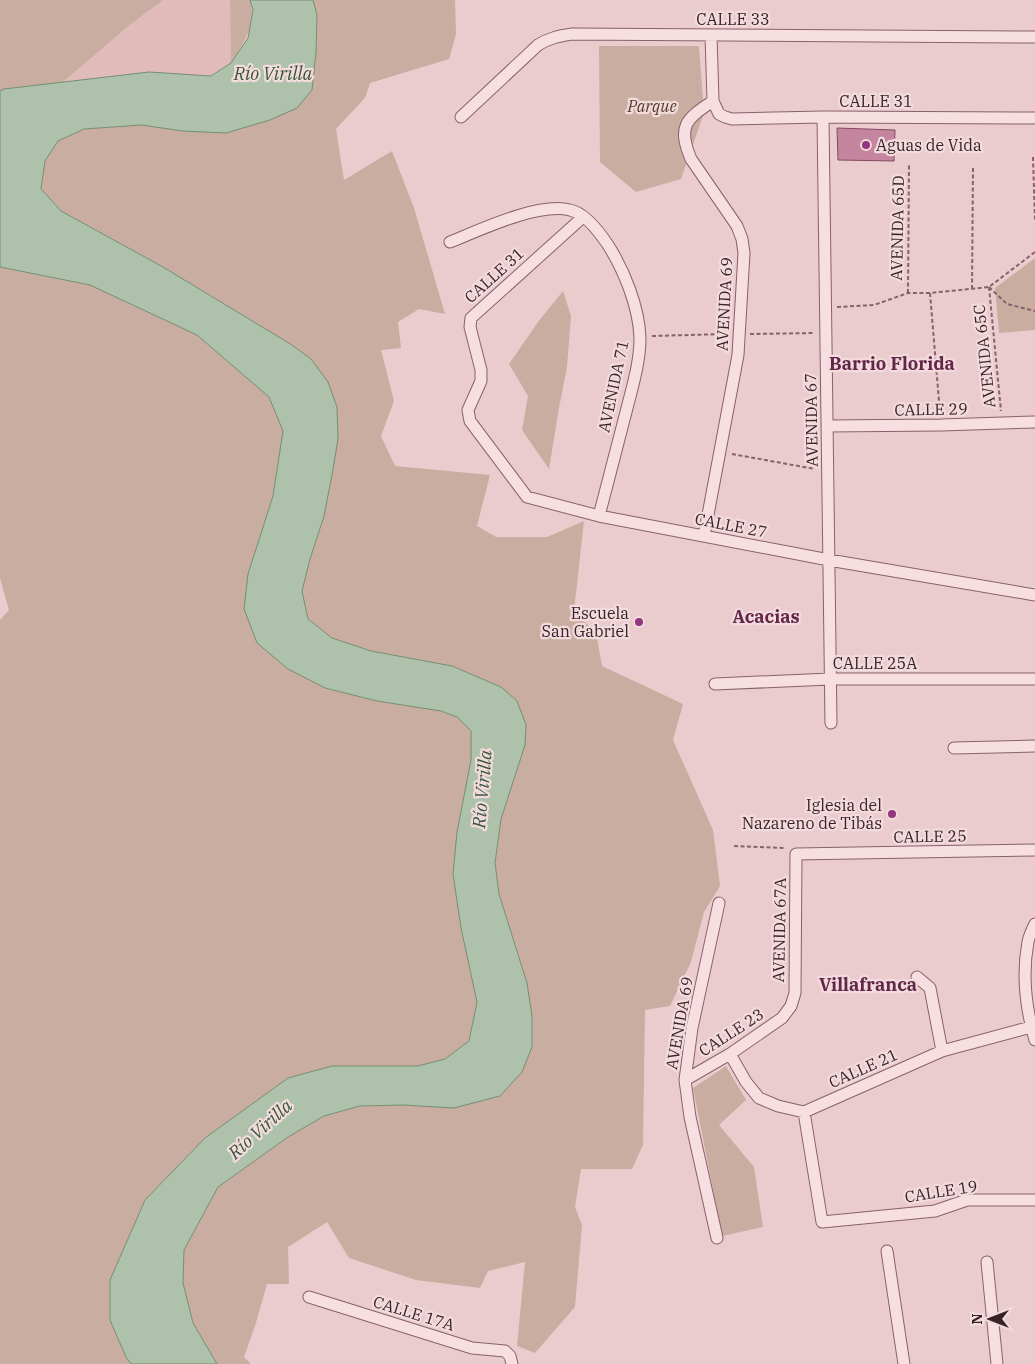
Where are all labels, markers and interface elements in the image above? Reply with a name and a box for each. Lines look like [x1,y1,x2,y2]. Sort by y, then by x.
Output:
street label: CALLE 33 [696,9,770,29]
water label: Río Virilla [233,62,313,85]
street label: CALLE 31 [839,91,913,111]
park label: Parque [626,96,677,116]
place label: Aguas de Vida [876,135,982,155]
marker: Aguas de Vida [860,139,872,151]
street label: AVENIDA 65D [886,175,908,281]
street label: CALLE 31 [460,243,528,307]
street label: AVENIDA 69 [712,257,736,351]
street label: AVENIDA 65C [969,303,999,409]
street label: AVENIDA 71 [593,338,633,434]
district label: Barrio Florida [829,352,955,375]
street label: AVENIDA 67 [800,373,822,467]
street label: CALLE 29 [894,398,968,420]
street label: CALLE 27 [693,508,769,542]
place label: Escuela San Gabriel [542,603,629,641]
district label: Acacias [732,605,800,628]
marker: Escuela San Gabriel [633,616,645,628]
street label: CALLE 25A [833,653,917,673]
water label: Río Virilla [467,749,497,830]
place label: Iglesia del Nazareno de Tibás [742,795,882,833]
marker: Iglesia del Nazareno de Tibás [886,808,898,820]
street label: CALLE 25 [893,825,967,847]
street label: AVENIDA 67A [768,877,790,983]
district label: Villafranca [819,973,917,996]
street label: AVENIDA 69 [661,975,697,1071]
street label: CALLE 23 [695,1004,767,1060]
street label: CALLE 21 [825,1044,901,1092]
water label: Río Virilla [222,1094,297,1165]
street label: CALLE 19 [903,1175,979,1207]
street label: CALLE 17A [371,1291,457,1335]
north arrow [965,1294,1015,1344]
text: N [968,1313,986,1325]

